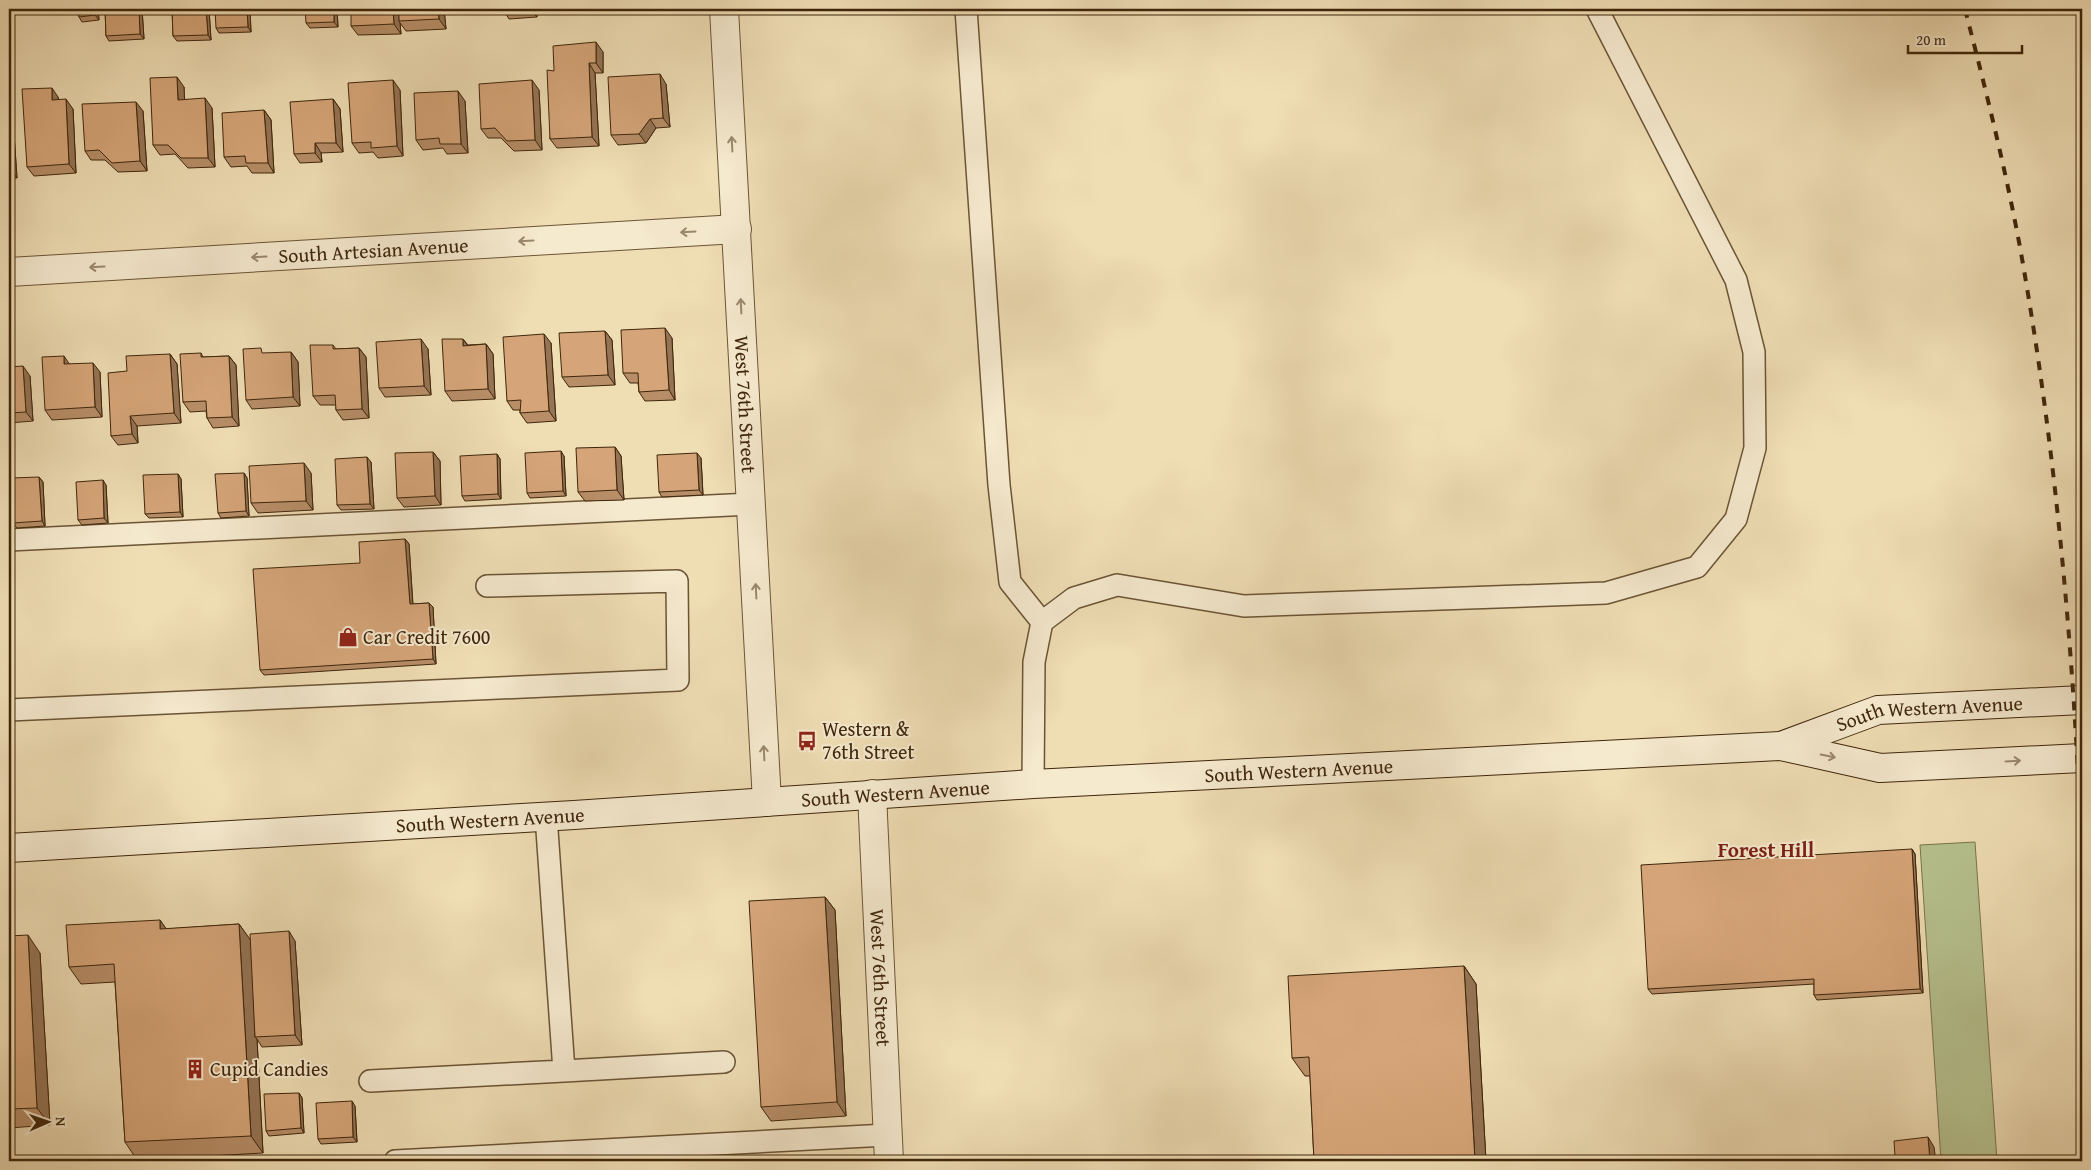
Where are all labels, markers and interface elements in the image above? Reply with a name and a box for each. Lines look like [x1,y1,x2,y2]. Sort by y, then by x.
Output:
scale bar [1908,22,2022,54]
text: 20 m [1916,29,1947,50]
one-way arrow [727,136,736,152]
one-way arrow [680,227,696,237]
street label: South Artesian Avenue [277,230,469,270]
one-way arrow [518,237,534,246]
one-way arrow [251,253,267,262]
one-way arrow [89,262,105,271]
one-way arrow [736,298,745,314]
street label: West 76th Street [728,335,764,474]
one-way arrow [751,583,760,599]
place label: Car Credit 7600 [363,622,490,651]
shop icon: Car Credit 7600 [337,626,359,648]
street label: South Western Avenue [1832,688,2024,738]
place label: Western & 76th Street [822,714,915,766]
bus stop icon: Western & 76th Street [796,730,818,752]
one-way arrow [760,745,769,761]
street label: South Western Avenue [1204,751,1394,789]
one-way arrow [1820,752,1836,762]
one-way arrow [2004,757,2020,766]
street label: South Western Avenue [800,772,990,814]
street label: South Western Avenue [395,799,585,839]
district label: Forest Hill [1718,834,1815,865]
street label: West 76th Street [863,908,899,1047]
place label: Cupid Candies [210,1054,328,1083]
building icon: Cupid Candies [184,1058,206,1080]
north arrow [22,1098,72,1148]
text: N [51,1117,71,1127]

